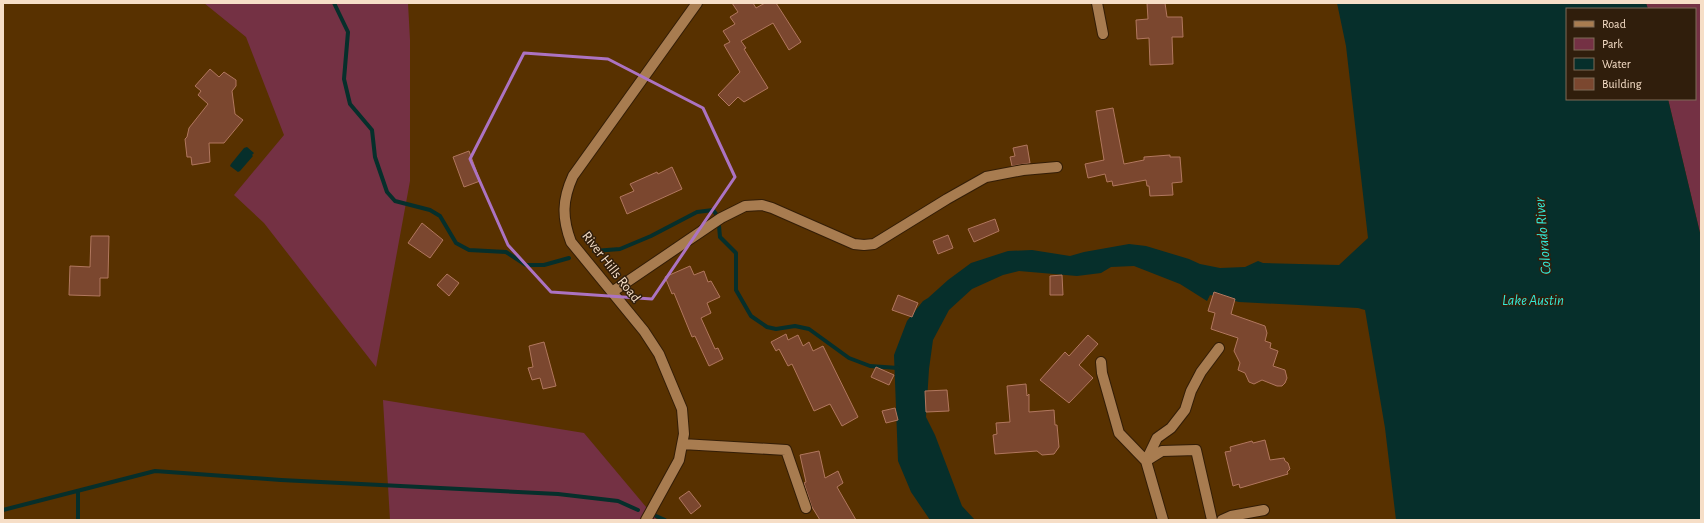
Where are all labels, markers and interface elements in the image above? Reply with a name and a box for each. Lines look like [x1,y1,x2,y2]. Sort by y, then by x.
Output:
legend [1566,8,1696,100]
text: Road [1602,18,1626,30]
text: Park [1602,38,1623,50]
text: Water [1602,58,1631,70]
text: Building [1602,78,1642,90]
water label: Colorado River [1532,196,1554,275]
street label: River Hills Road [579,229,643,305]
water label: Lake Austin [1502,293,1564,308]

